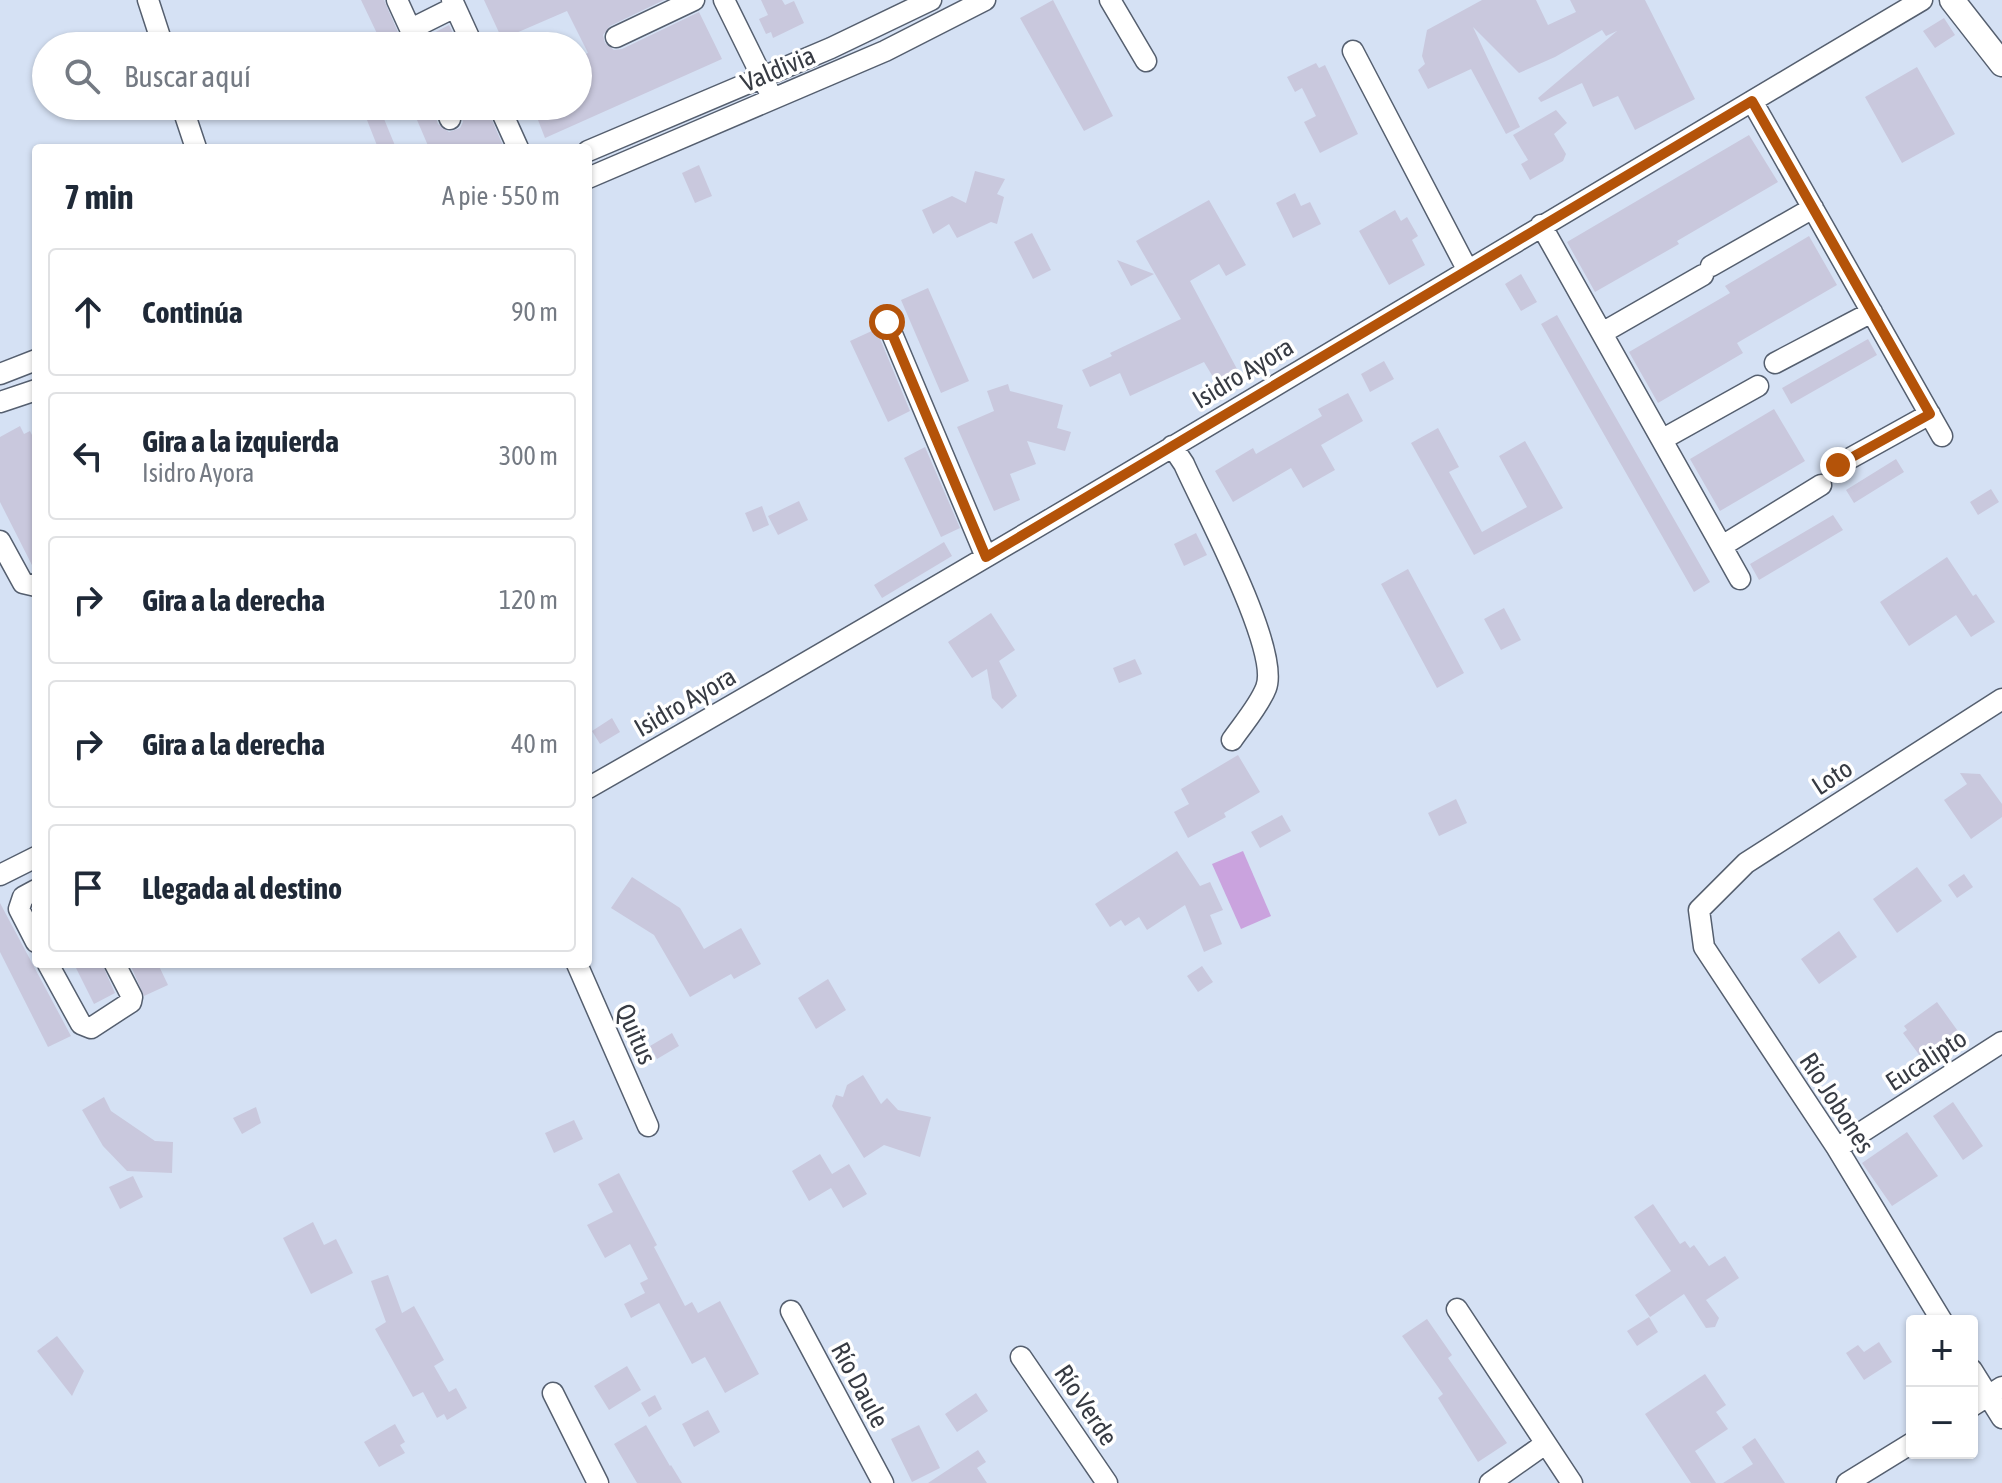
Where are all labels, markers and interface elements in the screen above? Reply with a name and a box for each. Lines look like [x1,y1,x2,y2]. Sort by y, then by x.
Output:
search box [32,32,592,120]
street label: Valdivia [736,40,820,98]
icon: search [60,54,104,98]
text: Buscar aquí [124,59,251,93]
text: 7 min [64,177,133,216]
text: A pie · 550 m [442,181,560,211]
icon: ahead [66,290,110,334]
text: Continúa [142,295,243,329]
text: 90 m [511,297,558,327]
route start [869,304,905,340]
street label: Isidro Ayora [1187,331,1299,415]
text: Gira a la izquierda [142,424,339,458]
icon: left [66,434,110,478]
text: 300 m [499,441,558,471]
route end [1820,447,1856,483]
text: Isidro Ayora [142,458,254,488]
icon: right [66,578,110,622]
text: Gira a la derecha [142,583,325,617]
text: 120 m [499,585,558,615]
street label: Isidro Ayora [629,661,741,743]
icon: right [66,722,110,766]
text: Gira a la derecha [142,727,325,761]
text: 40 m [511,729,558,759]
street label: Loto [1806,753,1858,801]
icon: arrive [66,866,110,910]
text: Llegada al destino [142,871,342,905]
street label: Quitus [609,999,663,1069]
street label: Eucalipto [1880,1023,1972,1097]
street label: Río Jobones [1794,1047,1880,1159]
map controls [1906,1315,1978,1459]
button: + [1906,1315,1978,1387]
street label: Río Daule [825,1337,895,1433]
street label: Río Verde [1048,1359,1124,1451]
button: − [1906,1387,1978,1459]

